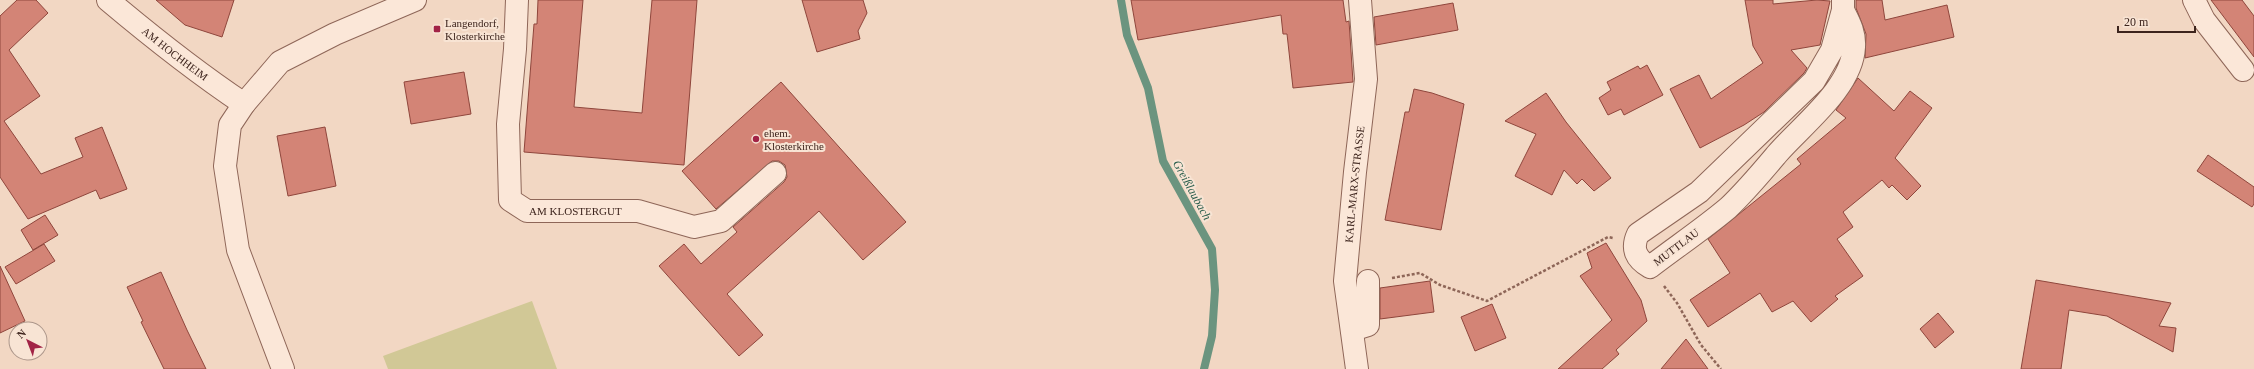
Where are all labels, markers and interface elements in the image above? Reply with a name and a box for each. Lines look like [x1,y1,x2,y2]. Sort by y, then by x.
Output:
scale bar [2118,8,2195,34]
text: 20 m [2124,15,2149,29]
place label: Langendorf, Klosterkirche [445,17,505,42]
marker: Langendorf, Klosterkirche [432,24,442,34]
street label: AM HOCHHEIM [140,25,210,83]
street label: KARL-MARX-STRASSE [1343,125,1366,243]
place label: ehem. Klosterkirche [764,127,824,152]
marker: ehem. Klosterkirche [751,134,761,144]
water label: Greißlaubach [1170,158,1214,222]
street label: AM KLOSTERGUT [529,205,622,217]
street label: MUTTLAU [1651,226,1701,268]
north arrow [8,321,48,361]
text: N [14,326,28,341]

